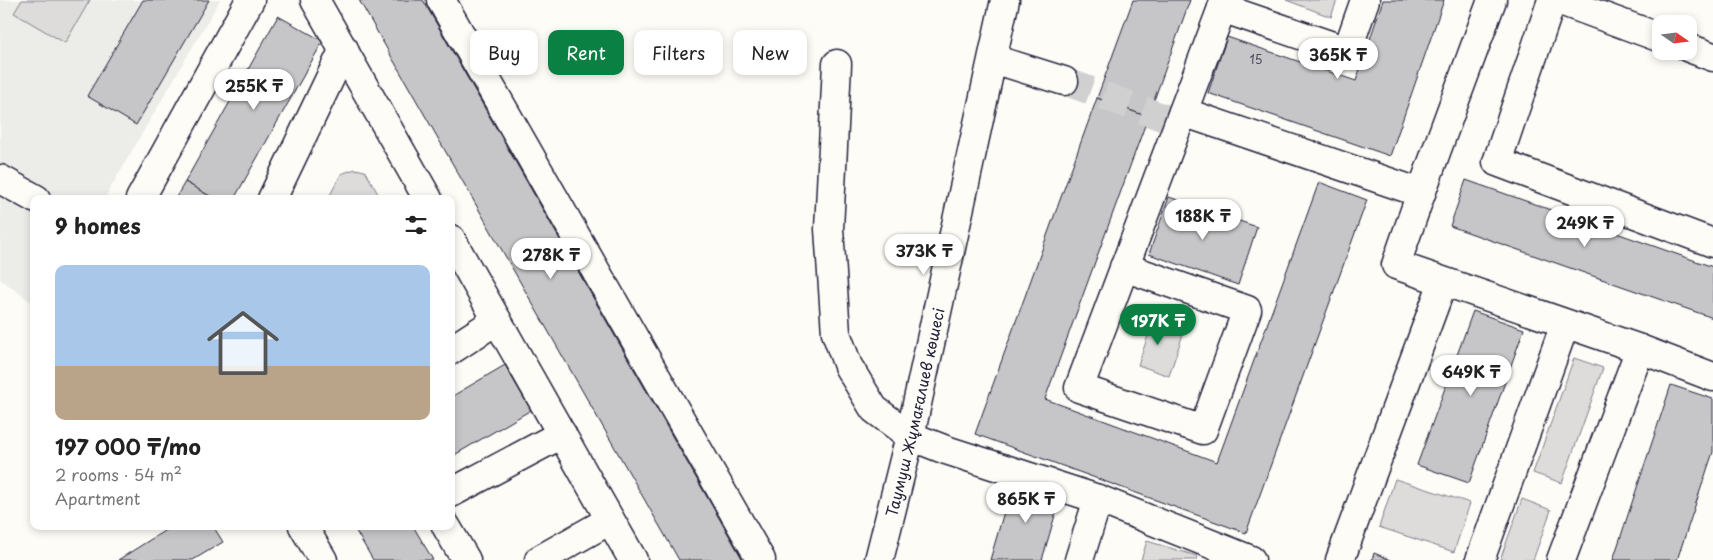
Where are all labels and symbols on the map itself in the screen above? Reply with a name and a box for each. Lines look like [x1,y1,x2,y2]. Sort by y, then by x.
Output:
north arrow [1652,15,1698,60]
pin: 365K ₸ [1297,38,1379,80]
house number: 15 [1249,50,1263,68]
pin: 255K ₸ [213,68,295,111]
pin: 188K ₸ [1162,198,1244,241]
pin: 249K ₸ [1544,206,1626,248]
pin: 373K ₸ [883,234,965,276]
pin: 278K ₸ [510,238,592,280]
pin: 197K ₸ [1117,304,1199,346]
street label: Таумуш Жұмағалиев көшесі [879,305,949,519]
pin: 649K ₸ [1430,354,1512,397]
pin: 865K ₸ [985,482,1067,524]

